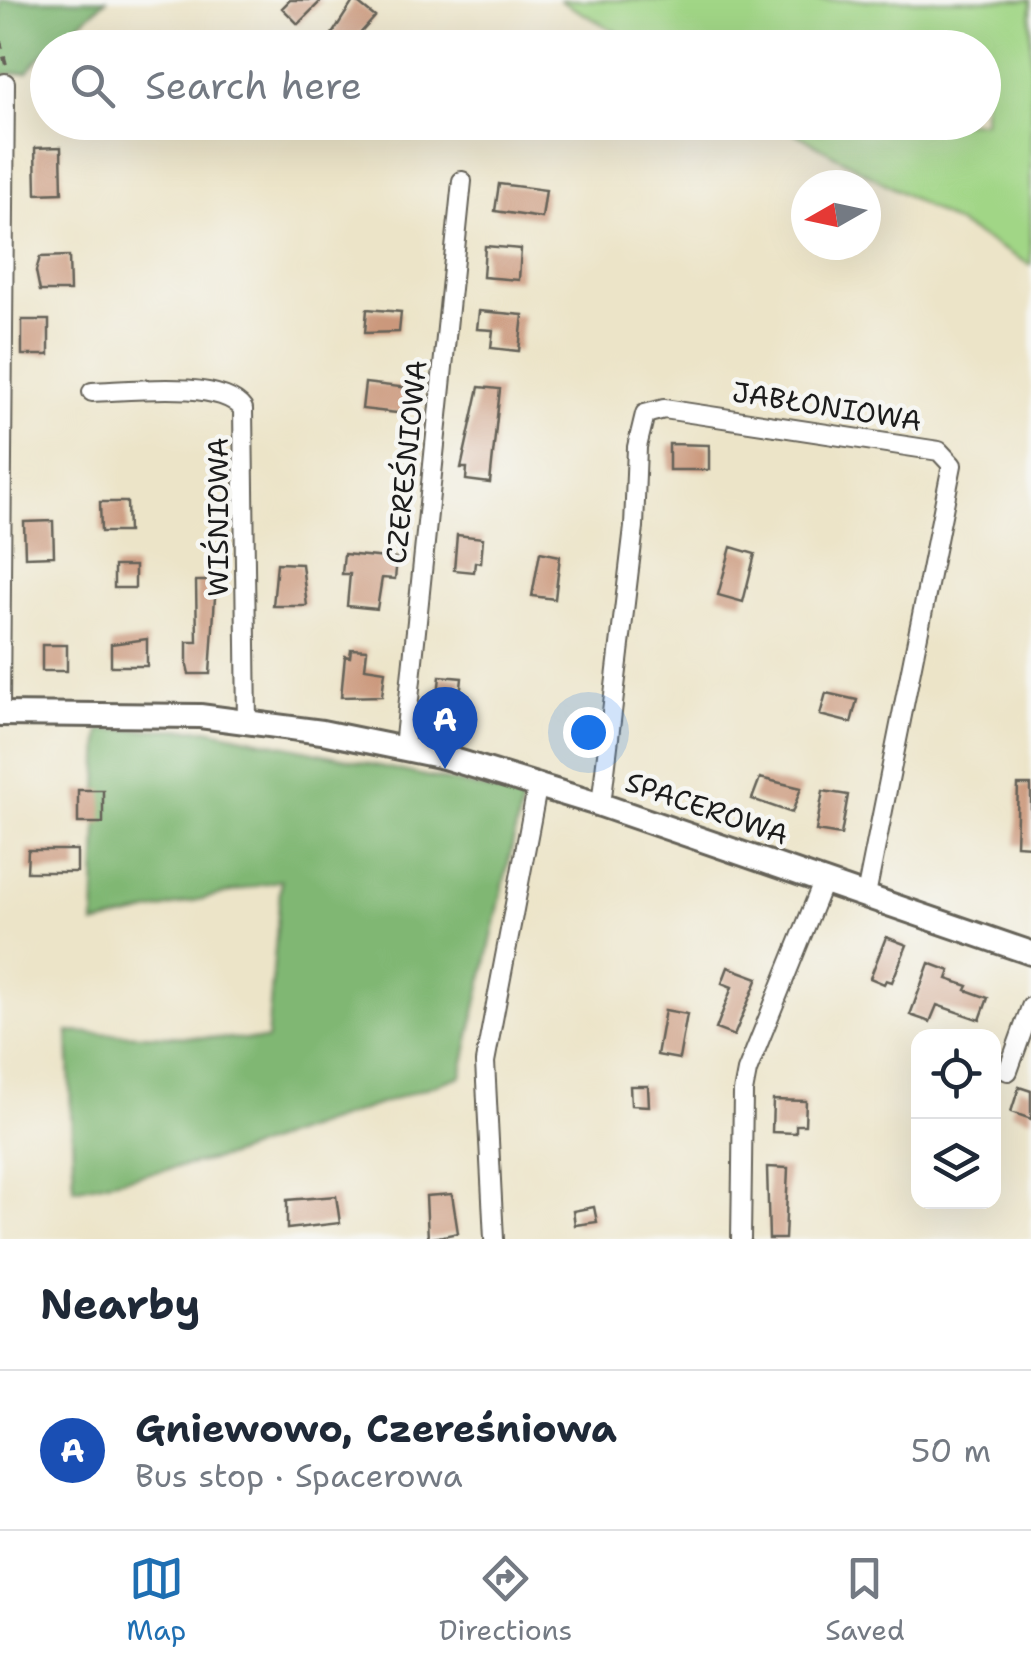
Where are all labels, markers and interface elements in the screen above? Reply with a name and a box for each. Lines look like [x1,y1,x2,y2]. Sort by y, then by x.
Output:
search box [30,30,1001,140]
icon: search [65,58,120,113]
text: Search here [145,60,362,111]
north arrow [791,170,881,260]
street label: CZEREŚNIOWA [376,358,436,566]
street label: JABŁONIOWA [730,372,924,440]
street label: WIŚNIOWA [199,437,237,597]
pin: A [412,686,478,769]
your location [563,707,614,758]
street label: SPACEROWA [620,762,794,854]
map controls [911,1029,1001,1209]
button: locate [911,1029,1001,1119]
button: layers [911,1119,1001,1209]
text: Nearby [40,1276,200,1332]
text: Gniewowo, Czereśniowa [135,1403,617,1454]
text: A [60,1429,85,1472]
text: 50 m [911,1429,991,1472]
text: Bus stop · Spacerowa [135,1454,463,1497]
tab: Map [126,1551,186,1649]
tab: Directions [439,1551,572,1649]
tab: Saved [825,1551,905,1649]

